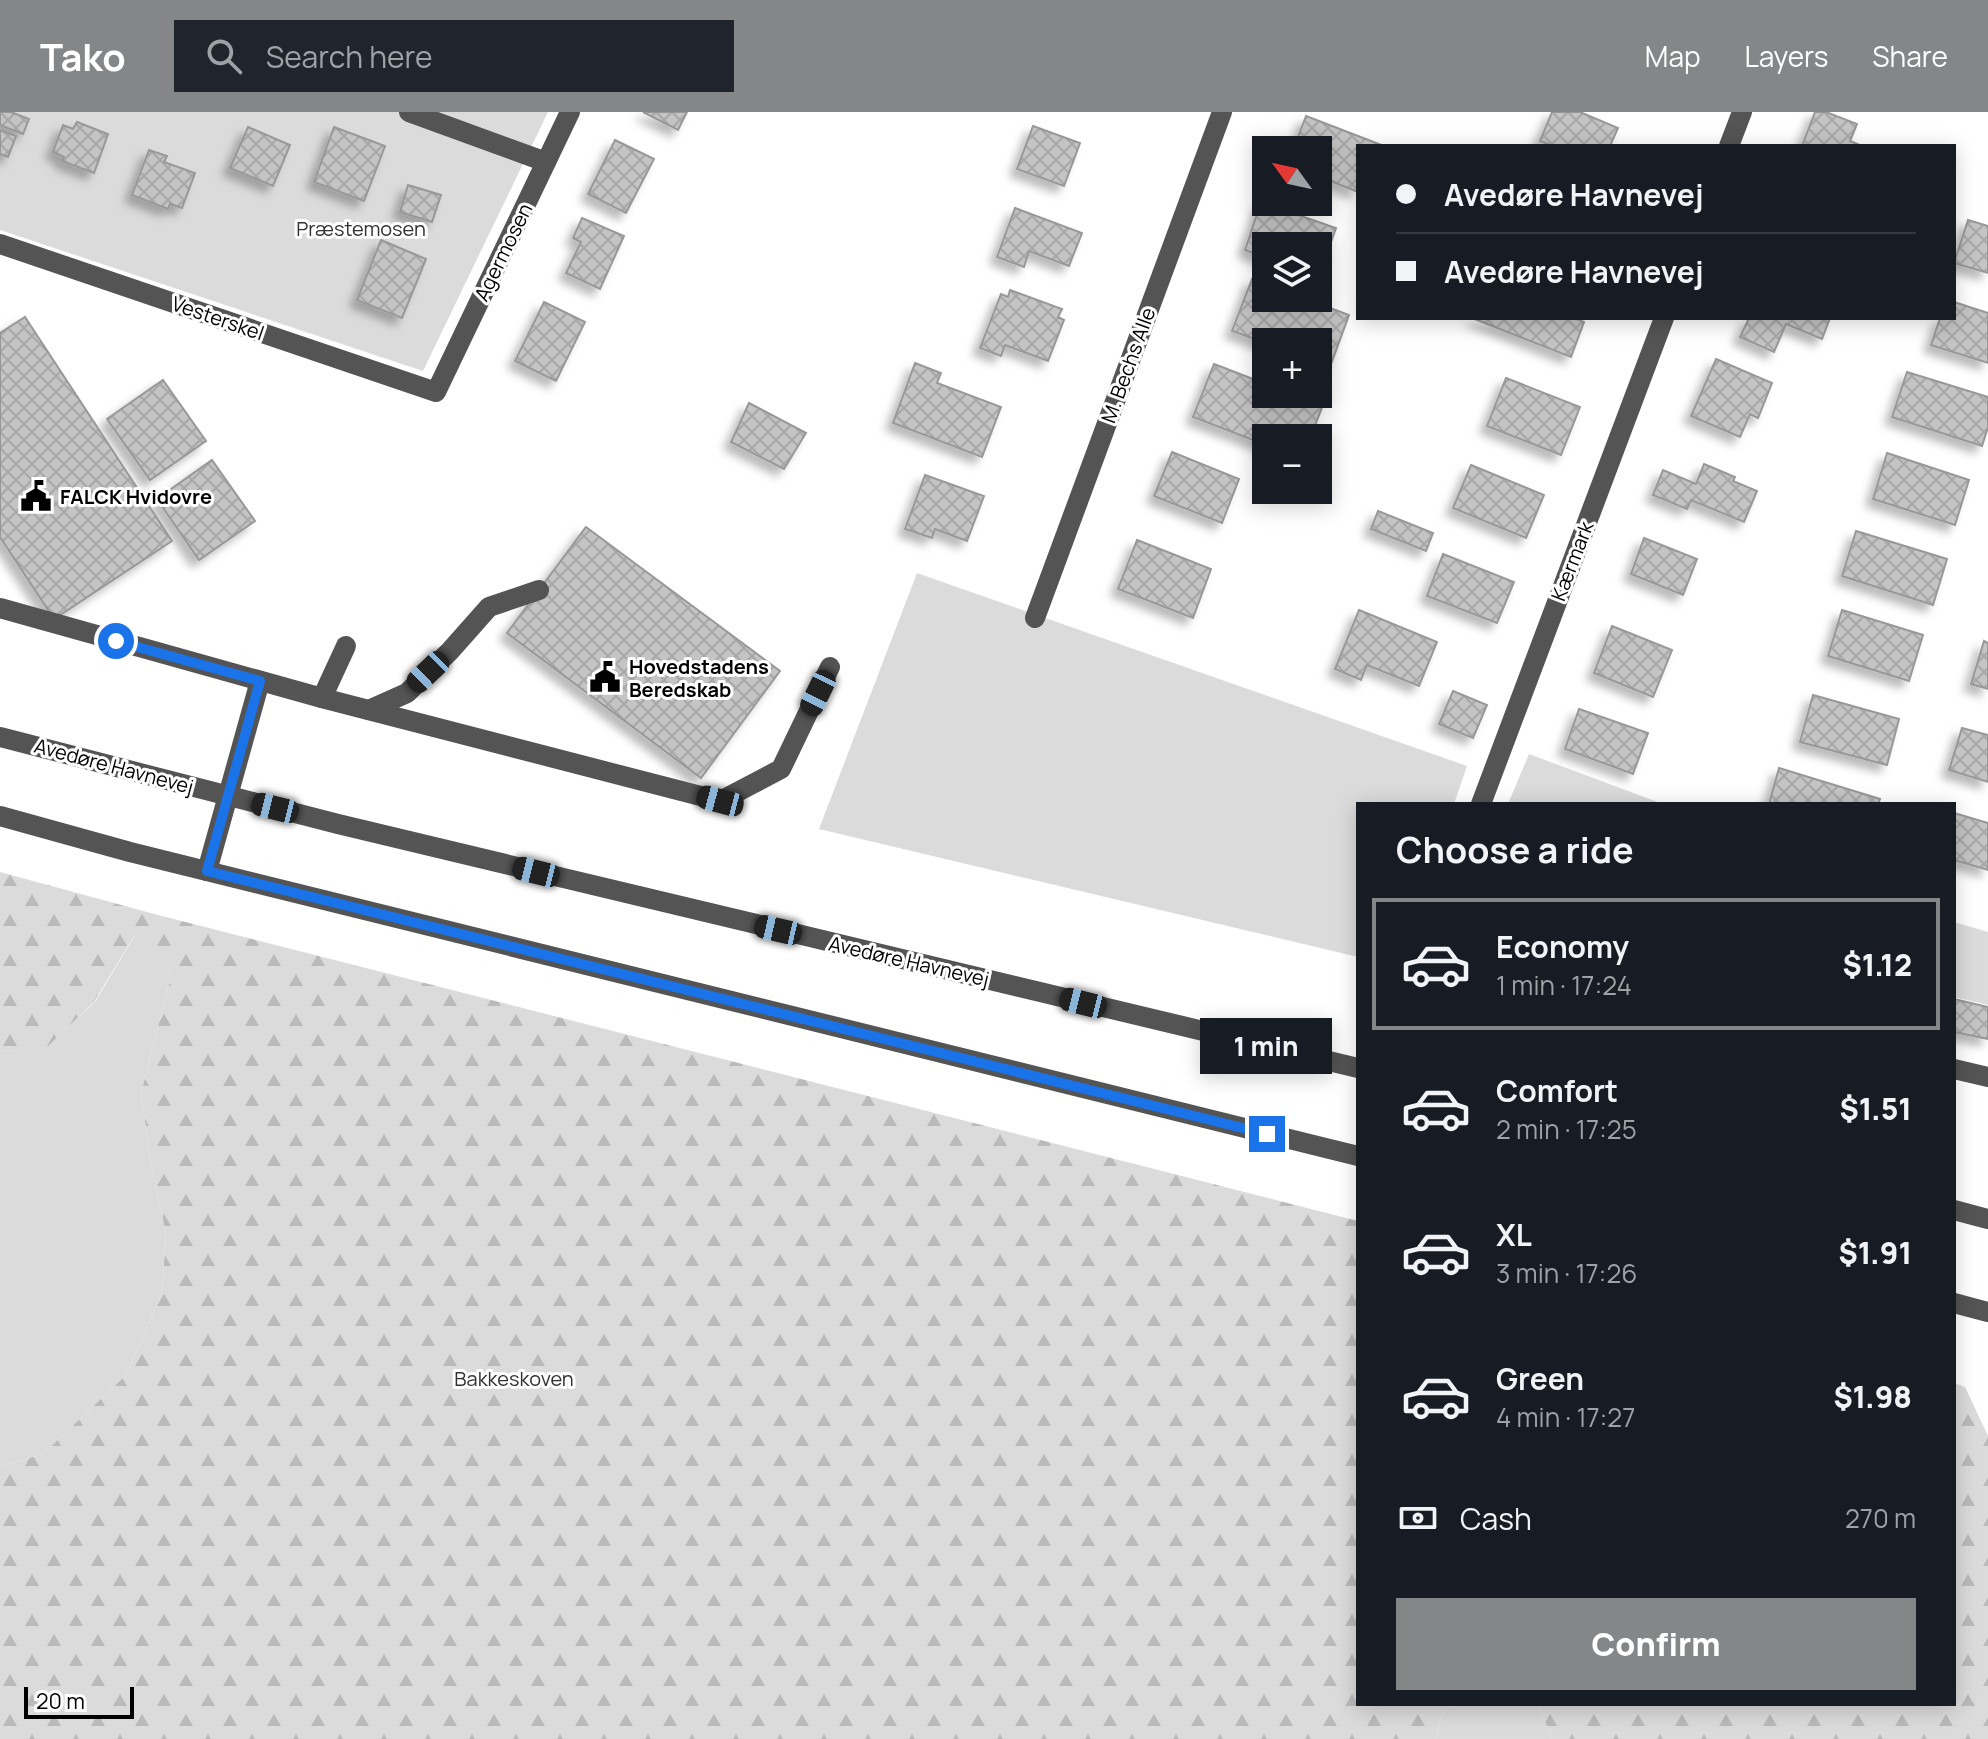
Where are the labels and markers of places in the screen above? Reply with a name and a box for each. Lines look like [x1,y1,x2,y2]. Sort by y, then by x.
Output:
public building icon: FALCK Hvidovre [19,479,53,513]
place label: FALCK Hvidovre [60,483,212,510]
place label: Hovedstadens Beredskab [629,653,769,703]
public building icon: Hovedstadens Beredskab [588,660,622,694]

